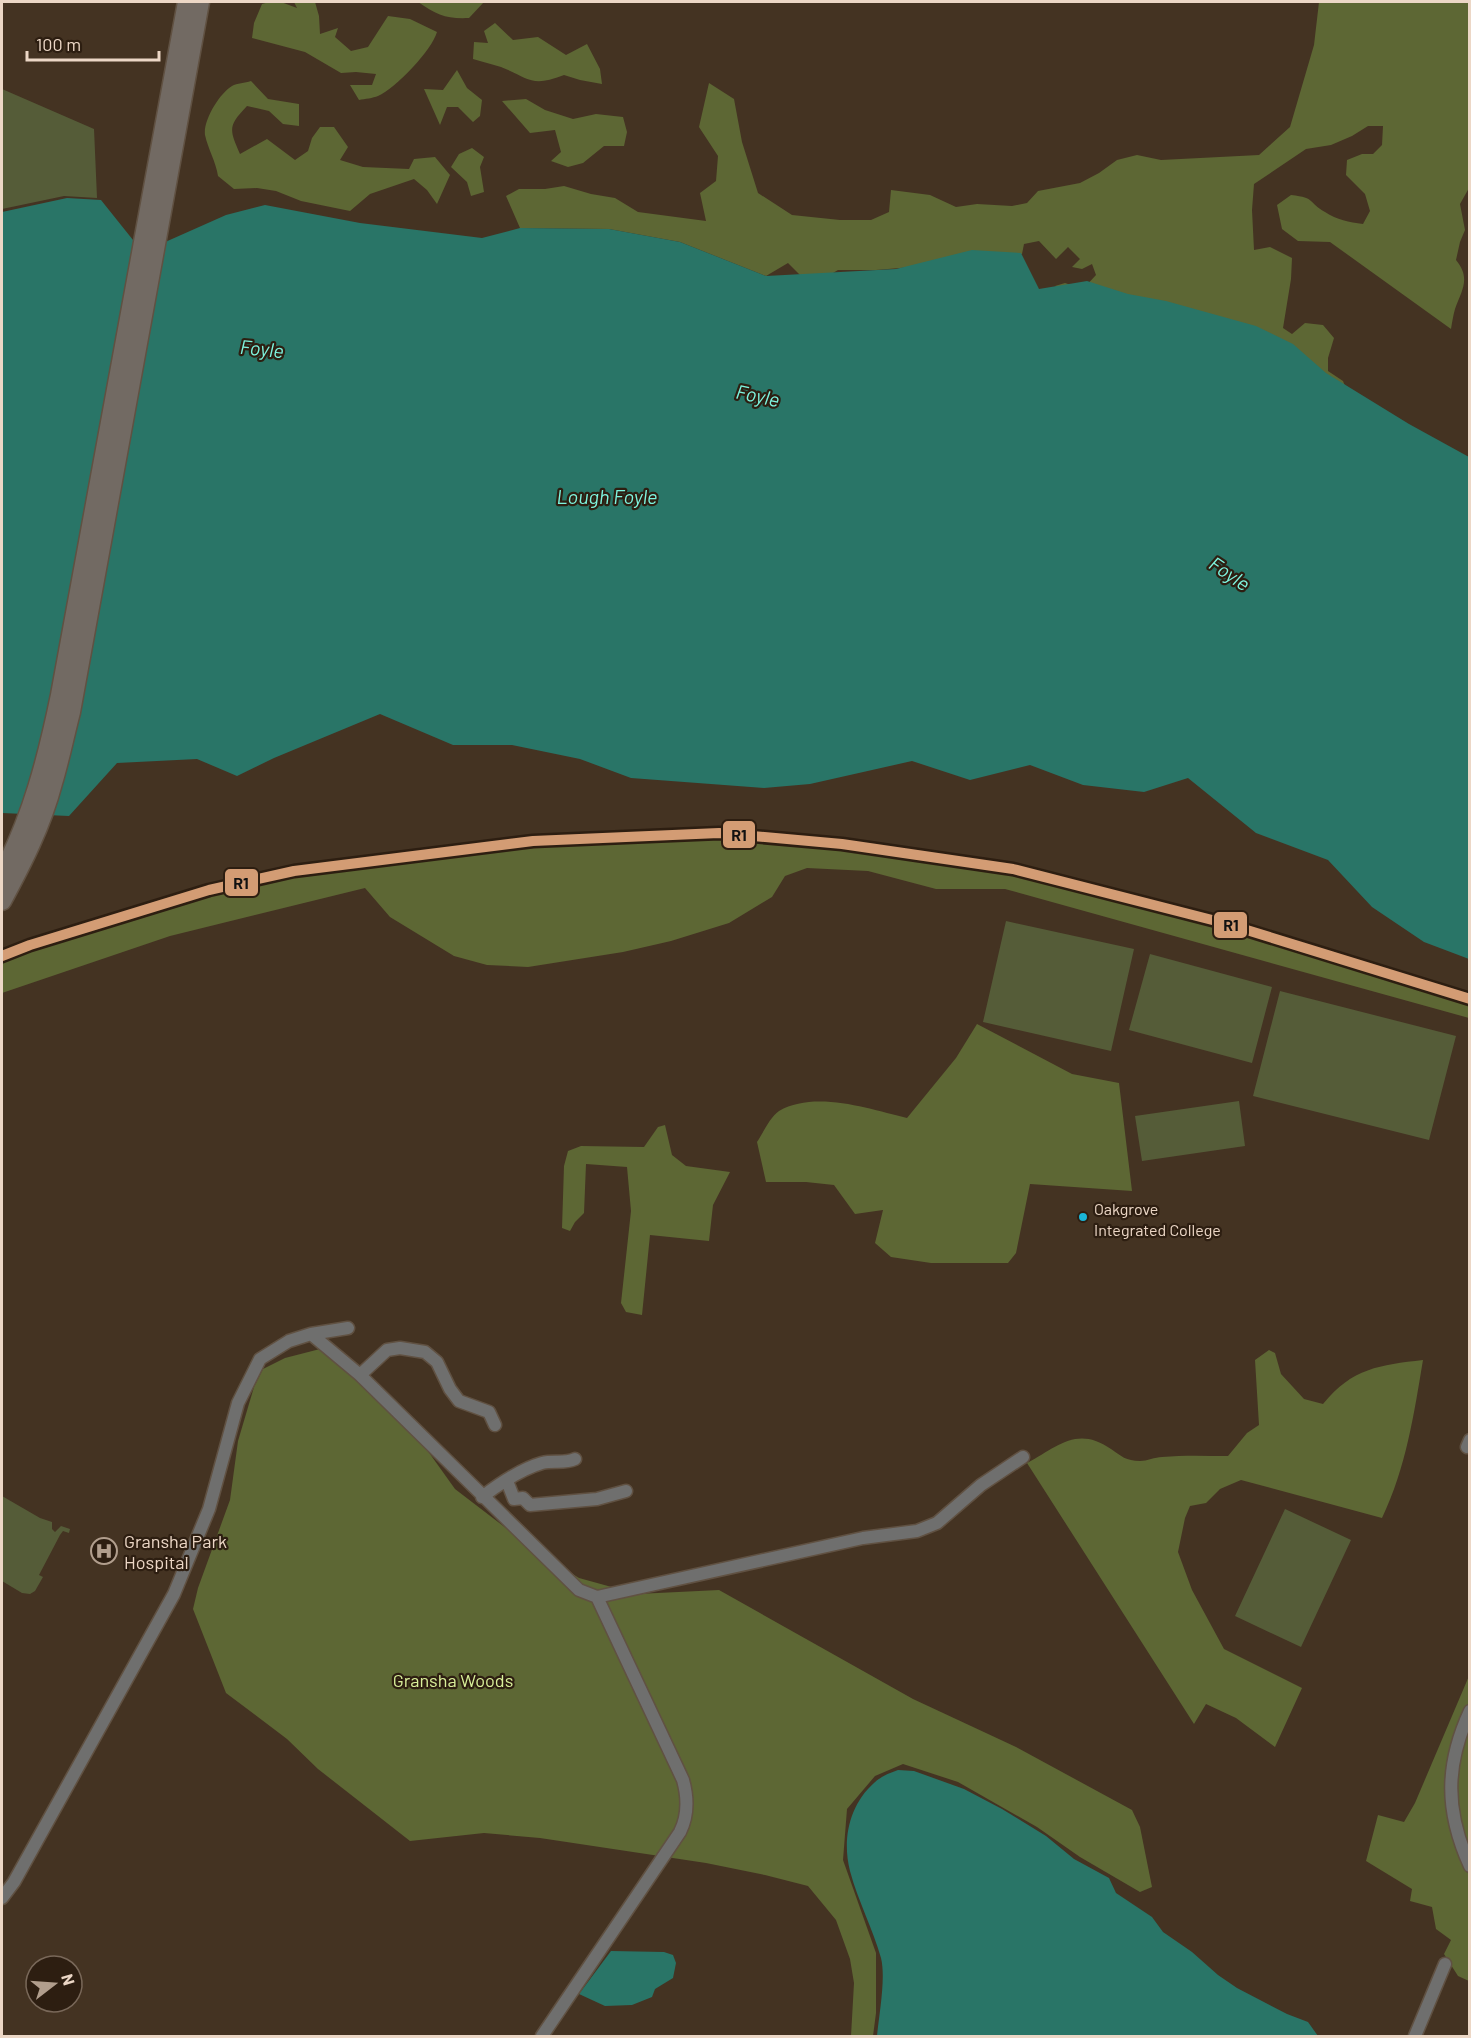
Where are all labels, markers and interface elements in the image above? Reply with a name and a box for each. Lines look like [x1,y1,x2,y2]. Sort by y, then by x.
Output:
scale bar [27,24,159,62]
text: 100 m [36,33,81,55]
water label: Foyle [239,334,285,362]
water label: Foyle [734,379,782,411]
water label: Lough Foyle [557,484,657,508]
water label: Foyle [1205,551,1255,595]
line badge: R1 [722,820,756,849]
text: R1 [731,825,747,844]
line badge: R1 [224,868,259,897]
text: R1 [233,873,249,892]
line badge: R1 [1213,911,1248,939]
text: R1 [1223,915,1239,934]
place label: Oakgrove Integrated College [1094,1199,1221,1239]
marker: Oakgrove Integrated College [1077,1211,1089,1223]
place label: Gransha Park Hospital [124,1530,227,1573]
hospital icon: Gransha Park Hospital [89,1536,119,1566]
park label: Gransha Woods [393,1669,513,1691]
north arrow [24,1954,84,2014]
text: N [58,1972,79,1987]

